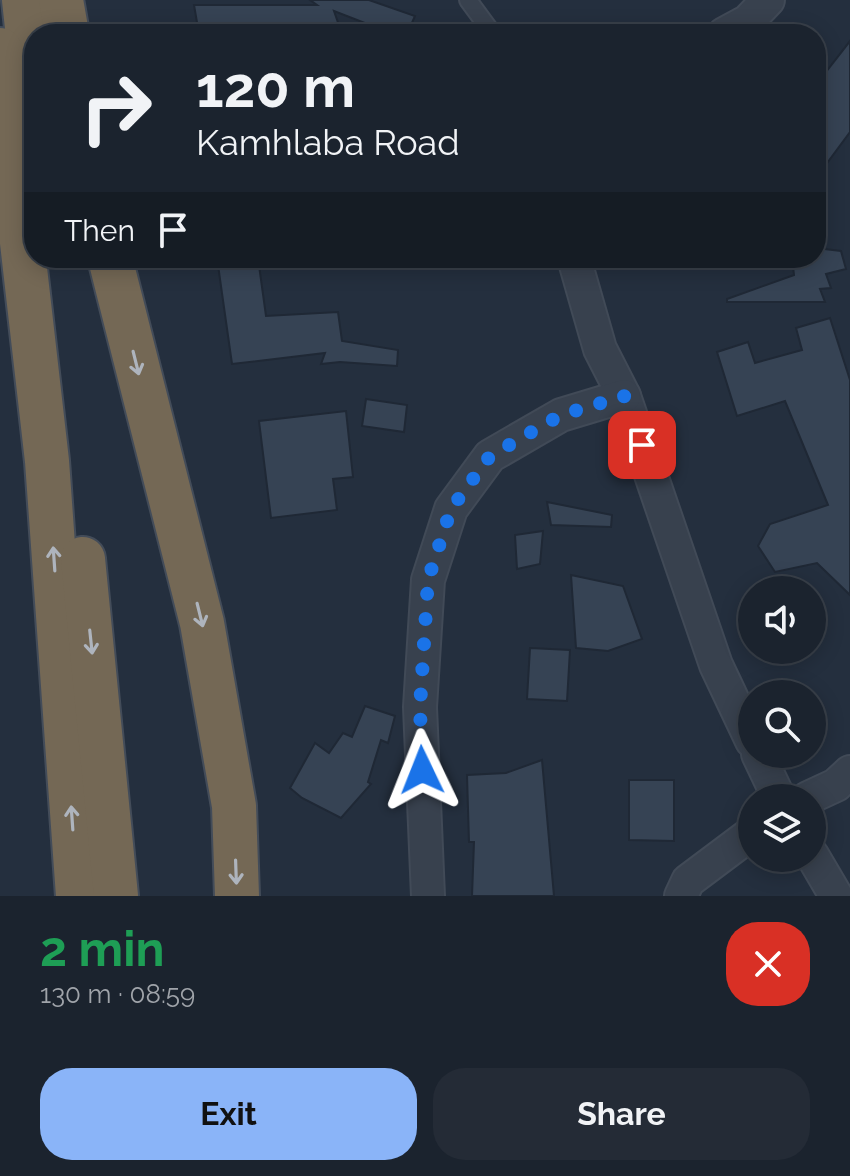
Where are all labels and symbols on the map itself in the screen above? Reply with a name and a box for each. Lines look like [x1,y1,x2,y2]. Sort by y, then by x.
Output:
one-way arrow [129,350,144,376]
pin [608,411,676,479]
one-way arrow [46,546,61,573]
one-way arrow [193,602,208,628]
one-way arrow [84,628,99,655]
position arrow [380,728,464,812]
one-way arrow [64,805,79,832]
one-way arrow [229,858,244,885]

